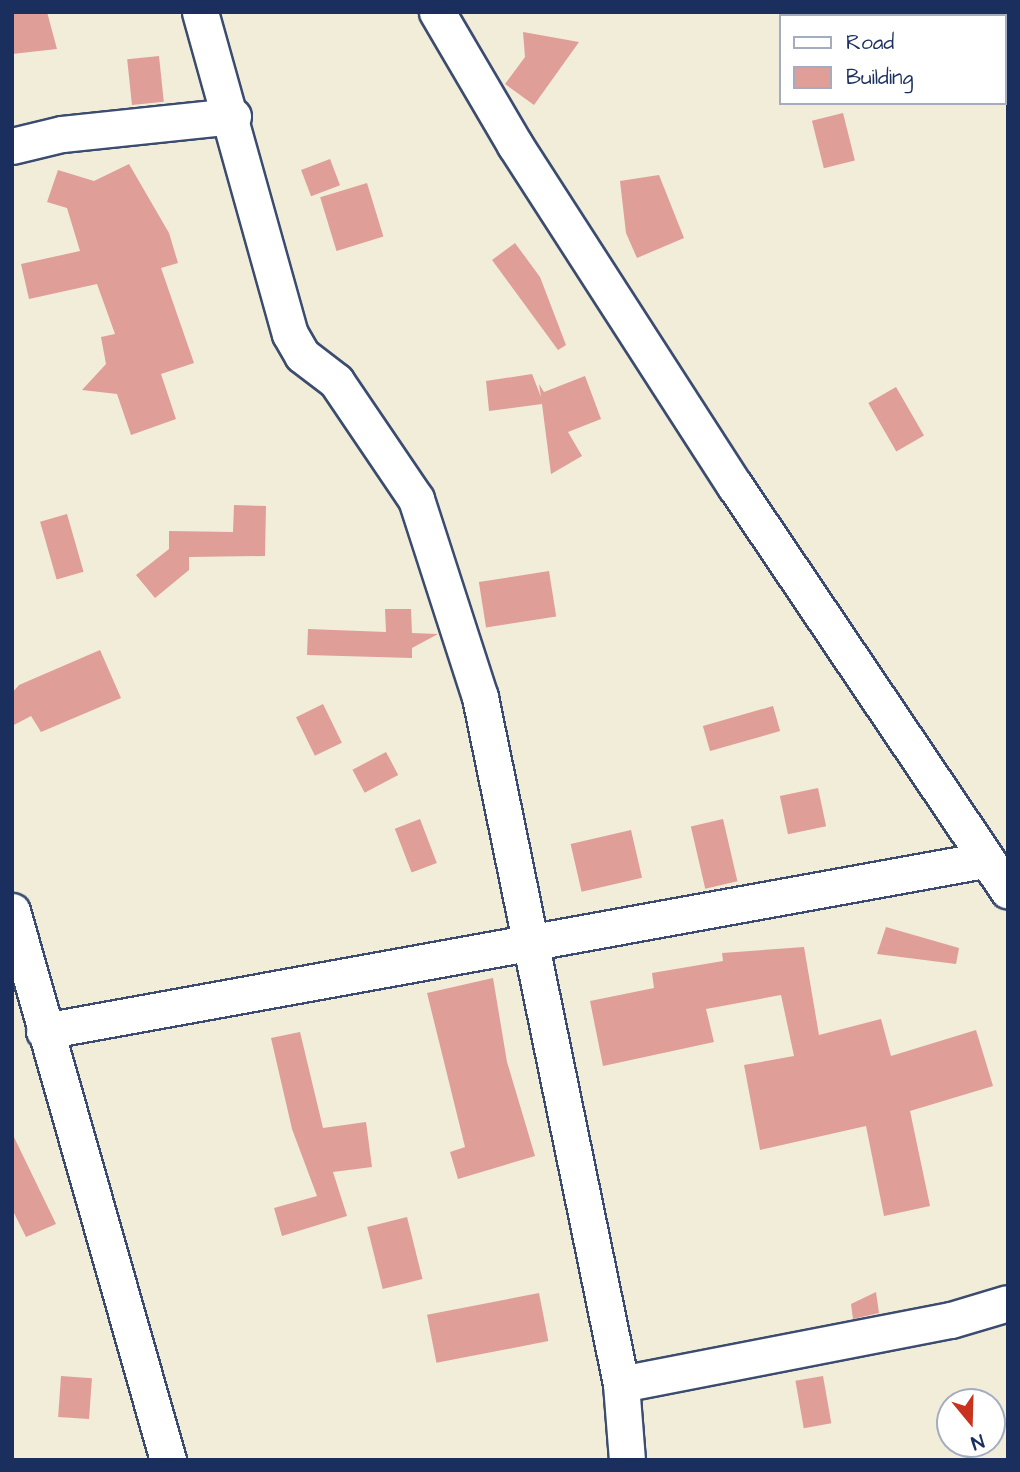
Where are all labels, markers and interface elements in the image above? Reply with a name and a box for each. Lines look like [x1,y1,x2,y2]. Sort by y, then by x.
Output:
legend [778,14,1006,105]
text: Road [846,28,894,57]
text: Building [846,63,913,92]
north arrow [936,1388,1006,1458]
text: N [967,1427,987,1456]

